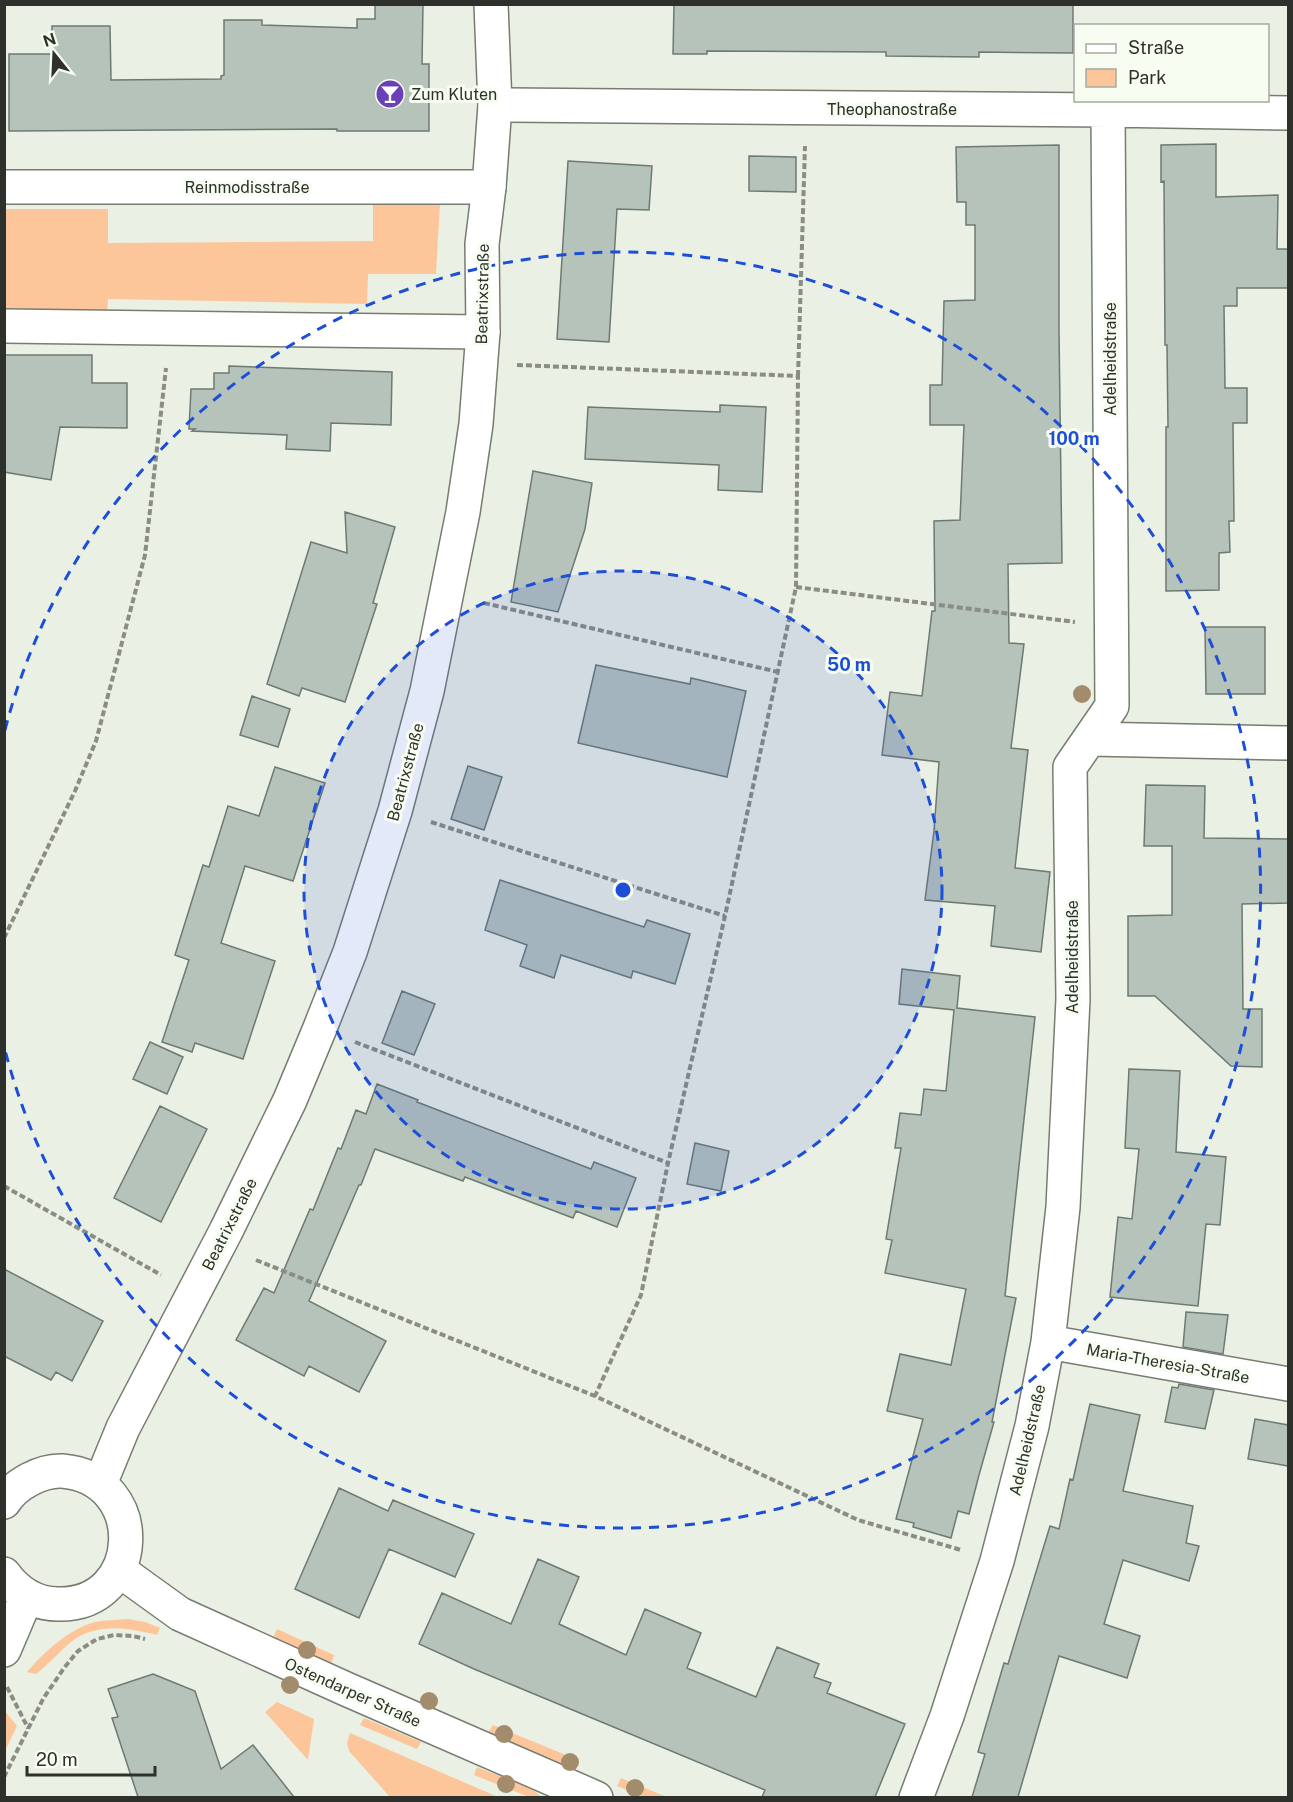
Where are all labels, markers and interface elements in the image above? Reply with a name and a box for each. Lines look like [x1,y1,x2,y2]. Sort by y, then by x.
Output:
north arrow [24,24,84,84]
legend [1074,24,1269,102]
text: N [41,29,58,51]
text: Straße [1128,37,1184,58]
text: Park [1128,67,1166,88]
bar icon: Zum Kluten [374,78,406,110]
place label: Zum Kluten [411,85,497,104]
street label: Theophanostraße [827,100,957,119]
street label: Reinmodisstraße [185,178,309,197]
street label: Beatrixstraße [472,243,493,345]
street label: Adelheidstraße [1101,302,1120,416]
text: 100 m [1048,428,1100,449]
text: 50 m [827,654,871,675]
street label: Beatrixstraße [383,721,428,823]
centre of rings [613,880,633,900]
street label: Adelheidstraße [1063,900,1082,1014]
street label: Beatrixstraße [198,1175,261,1274]
street label: Maria-Theresia-Straße [1085,1340,1251,1387]
street label: Adelheidstraße [1005,1383,1050,1498]
street label: Ostendarper Straße [282,1654,424,1731]
scale bar [27,1739,154,1777]
text: 20 m [36,1749,78,1770]

